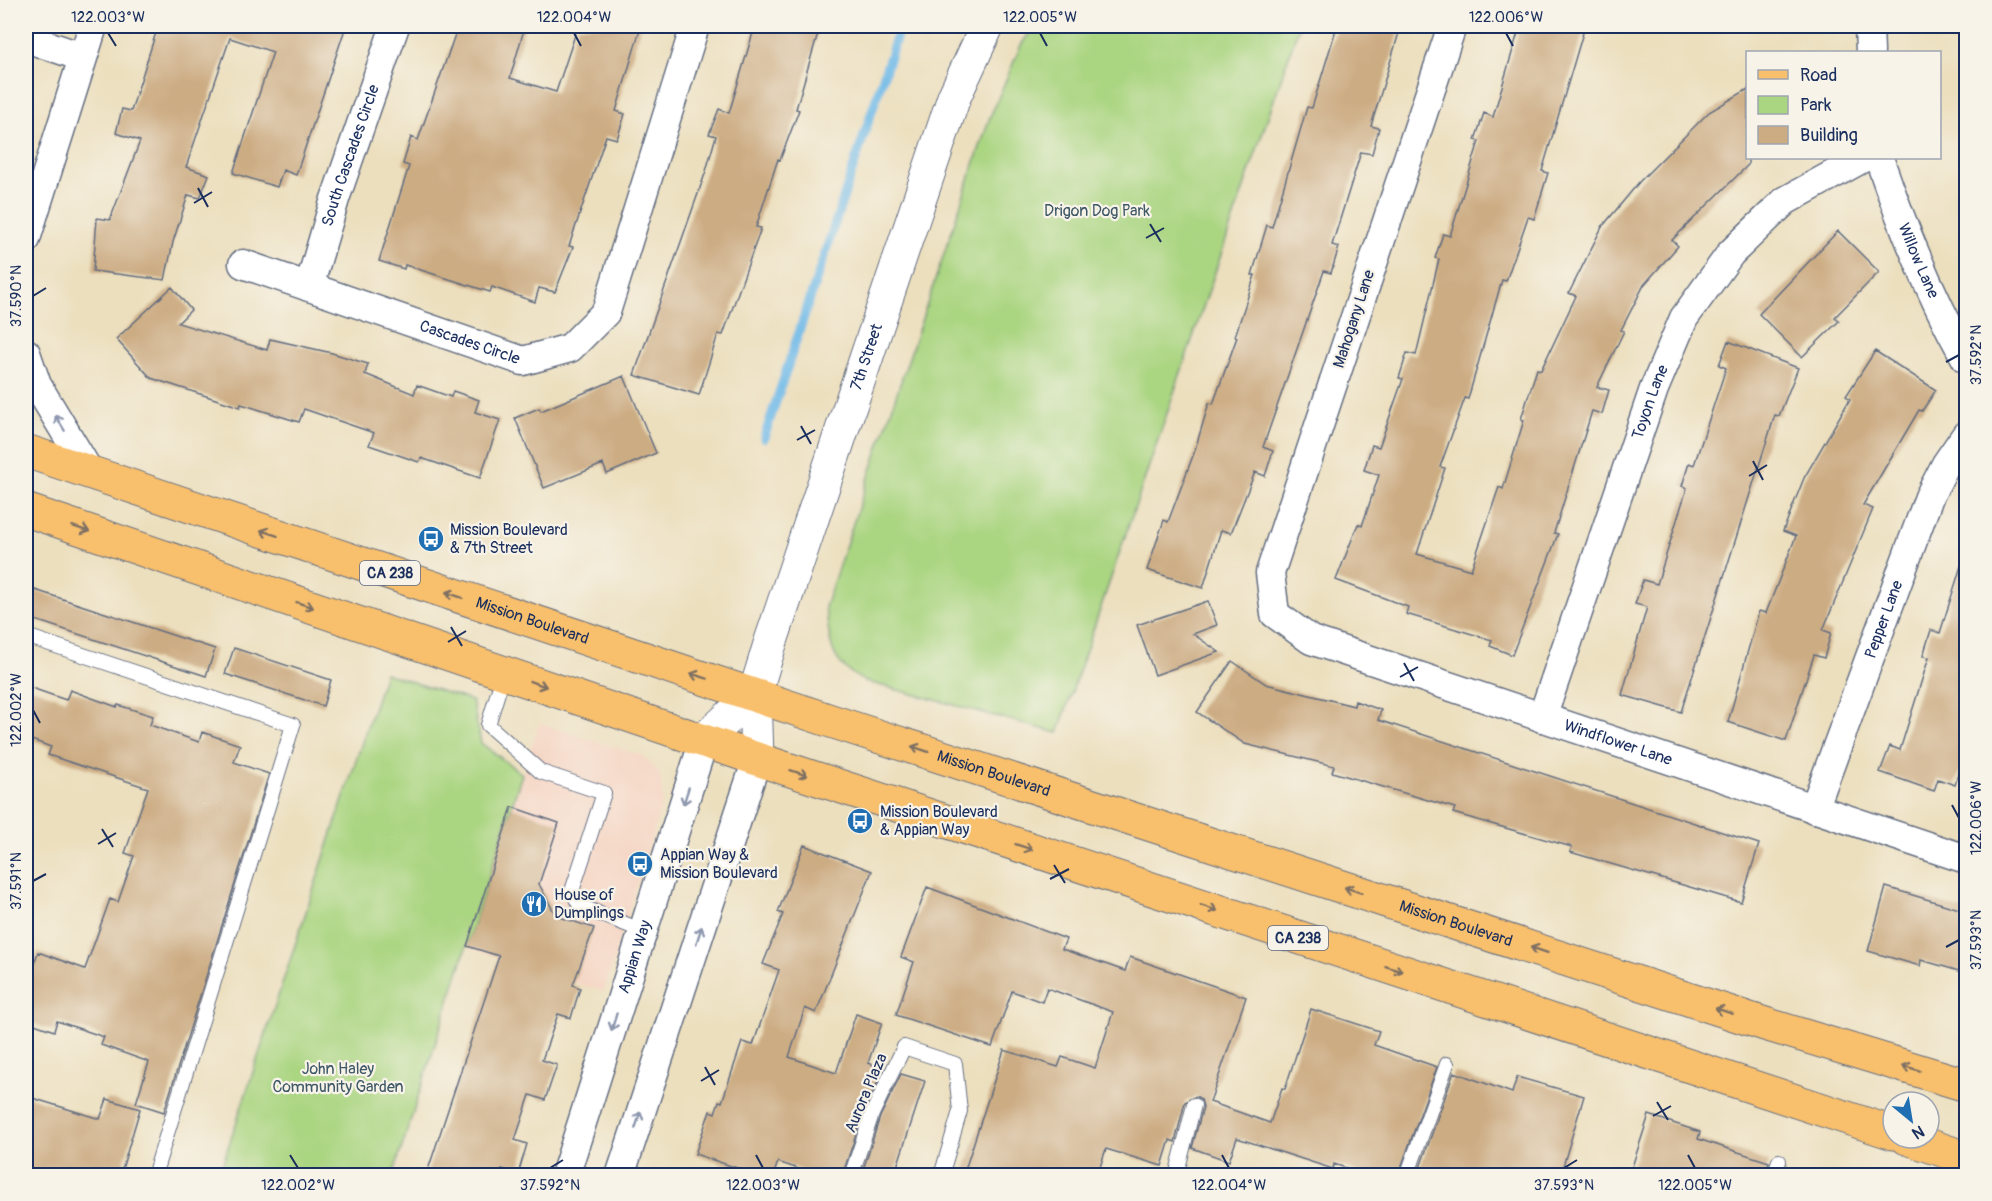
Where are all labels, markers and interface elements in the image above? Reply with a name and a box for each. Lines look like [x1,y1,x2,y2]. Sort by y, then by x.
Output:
text: 122.003°W [71,8,145,27]
text: 122.004°W [537,8,611,27]
text: 122.005°W [1003,8,1077,27]
text: 122.006°W [1469,8,1543,27]
legend [1746,51,1941,159]
text: Road [1800,64,1837,87]
street label: South Cascades Circle [317,82,384,229]
text: Park [1800,94,1832,117]
text: Building [1800,124,1858,147]
park label: Drigon Dog Park [1044,201,1150,221]
street label: Willow Lane [1894,220,1943,302]
text: 37.590°N [7,265,26,327]
street label: Mahogany Lane [1329,267,1379,371]
street label: Cascades Circle [417,316,523,369]
street label: 7th Street [846,321,887,393]
text: 37.592°N [1967,325,1986,385]
street label: Toyon Lane [1628,362,1673,442]
one-way arrow [53,415,65,432]
place label: Mission Boulevard & 7th Street [450,520,568,558]
one-way arrow [71,524,90,535]
bus stop icon: Mission Boulevard & 7th Street [416,524,446,554]
one-way arrow [260,527,279,538]
road number: CA 238 [360,561,420,585]
street label: Pepper Lane [1860,577,1907,661]
one-way arrow [445,588,464,599]
street label: Mission Boulevard [473,593,591,649]
one-way arrow [296,600,315,611]
one-way arrow [690,670,709,681]
text: 122.002°W [7,673,26,747]
one-way arrow [528,679,547,690]
street label: Windflower Lane [1561,715,1675,770]
one-way arrow [911,743,930,754]
street label: Mission Boulevard [934,746,1053,801]
one-way arrow [789,768,808,779]
text: 122.006°W [1967,781,1986,855]
one-way arrow [680,786,691,805]
place label: Mission Boulevard & Appian Way [880,802,998,840]
bus stop icon: Mission Boulevard & Appian Way [845,806,875,836]
one-way arrow [1014,842,1033,853]
place label: Appian Way & Mission Boulevard [660,845,778,883]
bus stop icon: Appian Way & Mission Boulevard [625,849,655,879]
text: 37.591°N [7,852,26,910]
one-way arrow [1345,883,1363,894]
place label: House of Dumplings [554,885,624,923]
restaurant icon: House of Dumplings [519,889,549,919]
street label: Mission Boulevard [1397,896,1515,951]
one-way arrow [1199,903,1218,914]
text: 37.593°N [1967,910,1986,970]
street label: Appian Way [614,918,656,996]
one-way arrow [694,926,705,945]
road number: CA 238 [1268,926,1328,950]
one-way arrow [1530,944,1549,955]
one-way arrow [1384,964,1403,975]
one-way arrow [1715,1004,1734,1015]
one-way arrow [608,1012,619,1031]
street label: Aurora Plaza [840,1050,892,1136]
park label: John Haley Community Garden [272,1059,404,1097]
one-way arrow [1901,1062,1920,1073]
north arrow [1881,1090,1941,1150]
one-way arrow [633,1111,644,1130]
text: N [1908,1121,1928,1144]
text: 122.002°W [261,1176,335,1195]
text: 37.592°N [520,1176,580,1195]
text: 122.003°W [726,1176,800,1195]
text: 122.004°W [1192,1176,1266,1195]
text: 37.593°N [1534,1176,1594,1195]
text: 122.005°W [1658,1176,1732,1195]

